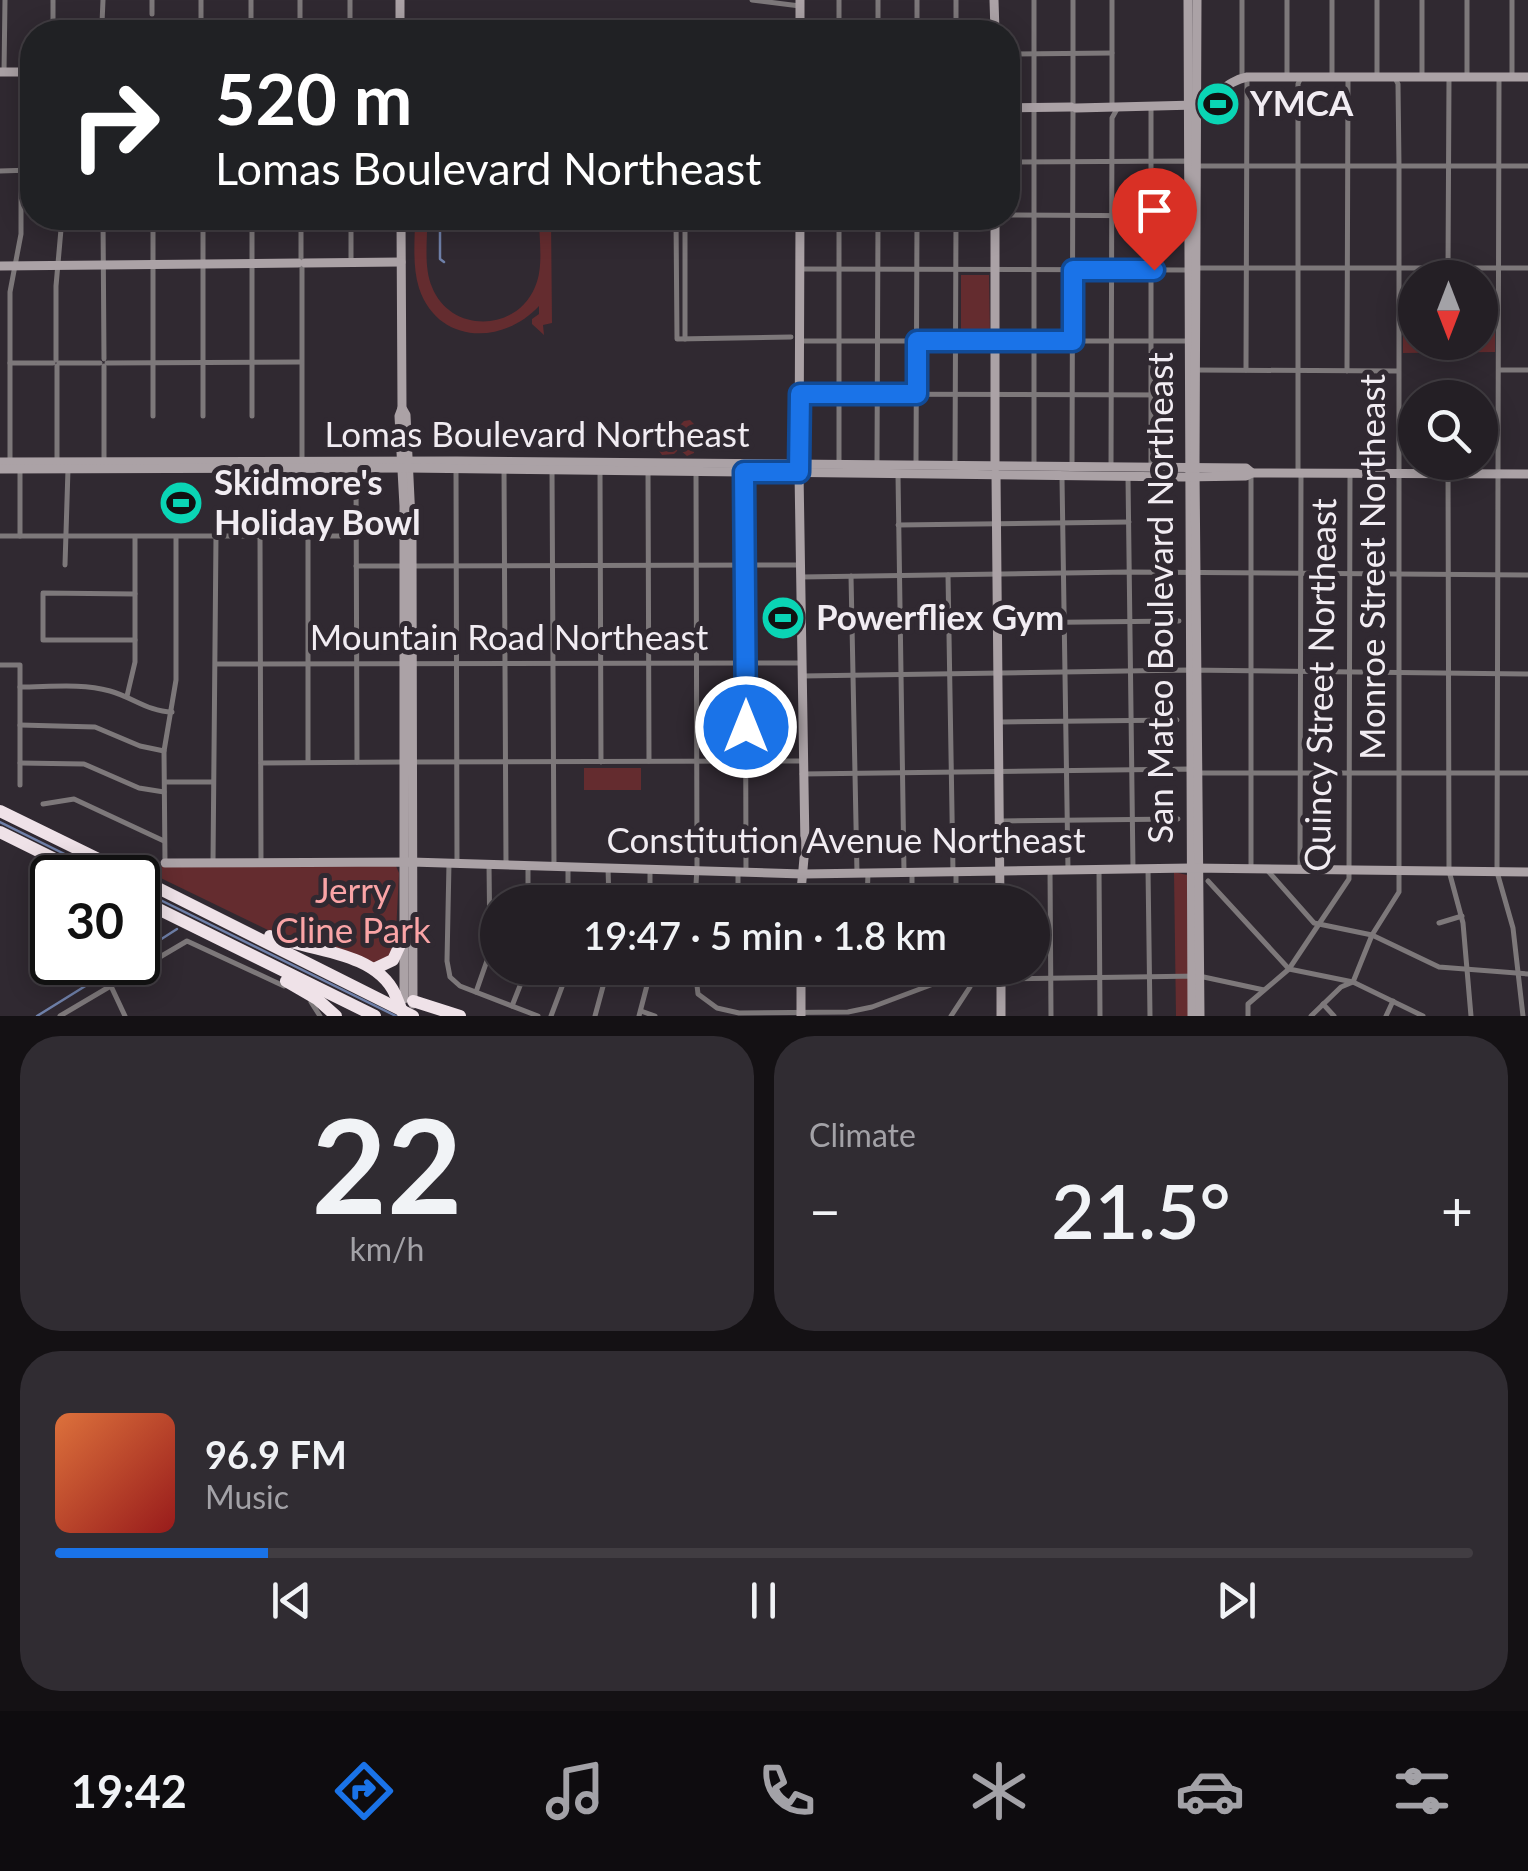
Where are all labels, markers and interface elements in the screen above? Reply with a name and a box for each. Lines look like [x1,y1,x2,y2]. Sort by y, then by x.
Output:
text: 520 m [215,56,412,140]
icon: right [50,60,180,190]
sports icon: YMCA [1195,81,1241,127]
place label: YMCA [1249,81,1354,123]
text: Lomas Boulevard Northeast [215,141,761,195]
pin [1112,168,1197,271]
icon: arrive [1127,183,1182,238]
north arrow [1398,260,1498,360]
map controls [1398,260,1498,480]
street label: San Mateo Boulevard Northeast [1138,352,1180,844]
street label: Monroe Street Northeast [1350,373,1392,760]
button: search [1398,380,1498,480]
street label: Lomas Boulevard Northeast [324,412,750,454]
place label: Skidmore's Holiday Bowl [214,460,421,542]
sports icon: Skidmore's Holiday Bowl [158,480,204,526]
street label: Quincy Street Northeast [1295,497,1343,872]
sports icon: Powerfliex Gym [760,595,806,641]
place label: Powerfliex Gym [816,595,1064,637]
street label: Mountain Road Northeast [310,615,709,657]
position arrow [694,675,798,779]
street label: Constitution Avenue Northeast [606,818,1086,860]
speed limit sign: 30 [30,855,160,985]
park label: Jerry Cline Park [275,868,431,950]
text: 19:47 · 5 min · 1.8 km [583,912,947,958]
text: 22 [312,1086,462,1242]
text: Climate [809,1115,916,1154]
text: 21.5° [1051,1165,1231,1255]
text: − [809,1177,841,1243]
text: + [1441,1177,1473,1243]
text: km/h [350,1229,424,1268]
text: 96.9 FM [205,1431,347,1477]
text: Music [205,1477,289,1516]
icon: previous [264,1573,319,1628]
icon: pause [736,1573,791,1628]
icon: next [1209,1573,1264,1628]
icon: directions [329,1756,399,1826]
icon: music [540,1756,610,1826]
icon: phone [752,1756,822,1826]
icon: climate [964,1756,1034,1826]
icon: car [1175,1756,1245,1826]
icon: filters [1387,1756,1457,1826]
text: 19:42 [71,1764,187,1818]

